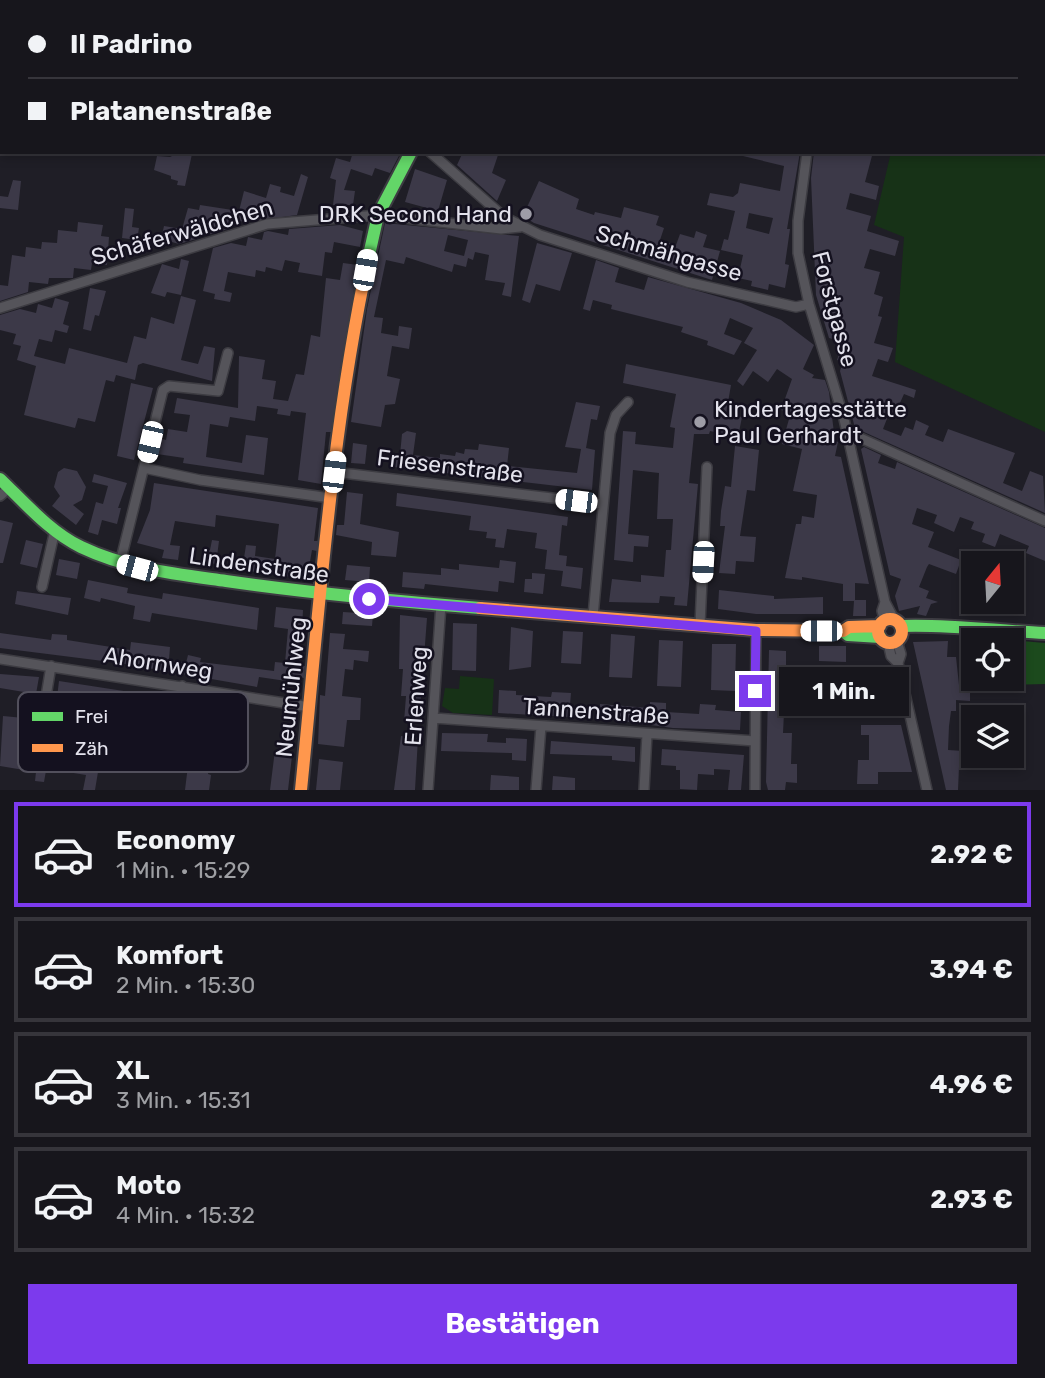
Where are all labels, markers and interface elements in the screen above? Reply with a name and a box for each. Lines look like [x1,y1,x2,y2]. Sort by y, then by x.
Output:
text: Il Padrino [70,29,192,60]
text: Platanenstraße [70,96,272,127]
street label: Schäferwäldchen [88,193,276,271]
place label: DRK Second Hand [319,200,512,228]
marker: DRK Second Hand [518,206,534,222]
street label: Schmähgasse [593,219,745,287]
car [352,247,379,293]
street label: Forstgasse [806,248,864,370]
place label: Kindertagesstätte Paul Gerhardt [714,395,907,449]
marker: Kindertagesstätte Paul Gerhardt [692,414,708,430]
car [136,419,165,465]
street label: Friesenstraße [375,443,525,489]
car [322,450,347,494]
car [554,488,599,514]
car [692,540,715,584]
street label: Lindenstraße [187,541,331,589]
north arrow [961,551,1024,614]
map controls [961,551,1024,768]
car [114,552,161,584]
route start [353,583,385,615]
street label: Neumühlweg [270,615,312,759]
car [801,621,843,642]
button: locate [961,628,1024,691]
street label: Ahornweg [102,641,214,685]
street label: Erlenweg [399,645,433,747]
callout: 1 Min. [780,666,909,716]
route end [739,675,771,707]
text: 1 Min. [812,677,876,705]
legend [18,692,248,772]
street label: Tannenstraße [522,692,670,730]
text: Frei [75,705,108,728]
button: layers [961,705,1024,768]
text: Zäh [75,737,108,760]
icon: car [32,823,95,886]
text: Economy [116,825,235,856]
text: 2.92 € [930,839,1013,870]
text: 1 Min. · 15:29 [116,856,250,884]
icon: car [32,938,95,1001]
text: Komfort [116,940,223,971]
text: 3.94 € [929,954,1013,985]
text: 2 Min. · 15:30 [116,971,255,999]
icon: car [32,1053,95,1116]
text: XL [116,1055,149,1086]
text: 4.96 € [930,1069,1013,1100]
text: 3 Min. · 15:31 [116,1086,251,1114]
icon: car [32,1168,95,1231]
text: Moto [116,1170,181,1201]
text: 2.93 € [930,1184,1013,1215]
text: 4 Min. · 15:32 [116,1201,255,1229]
button: Bestätigen [28,1284,1017,1364]

